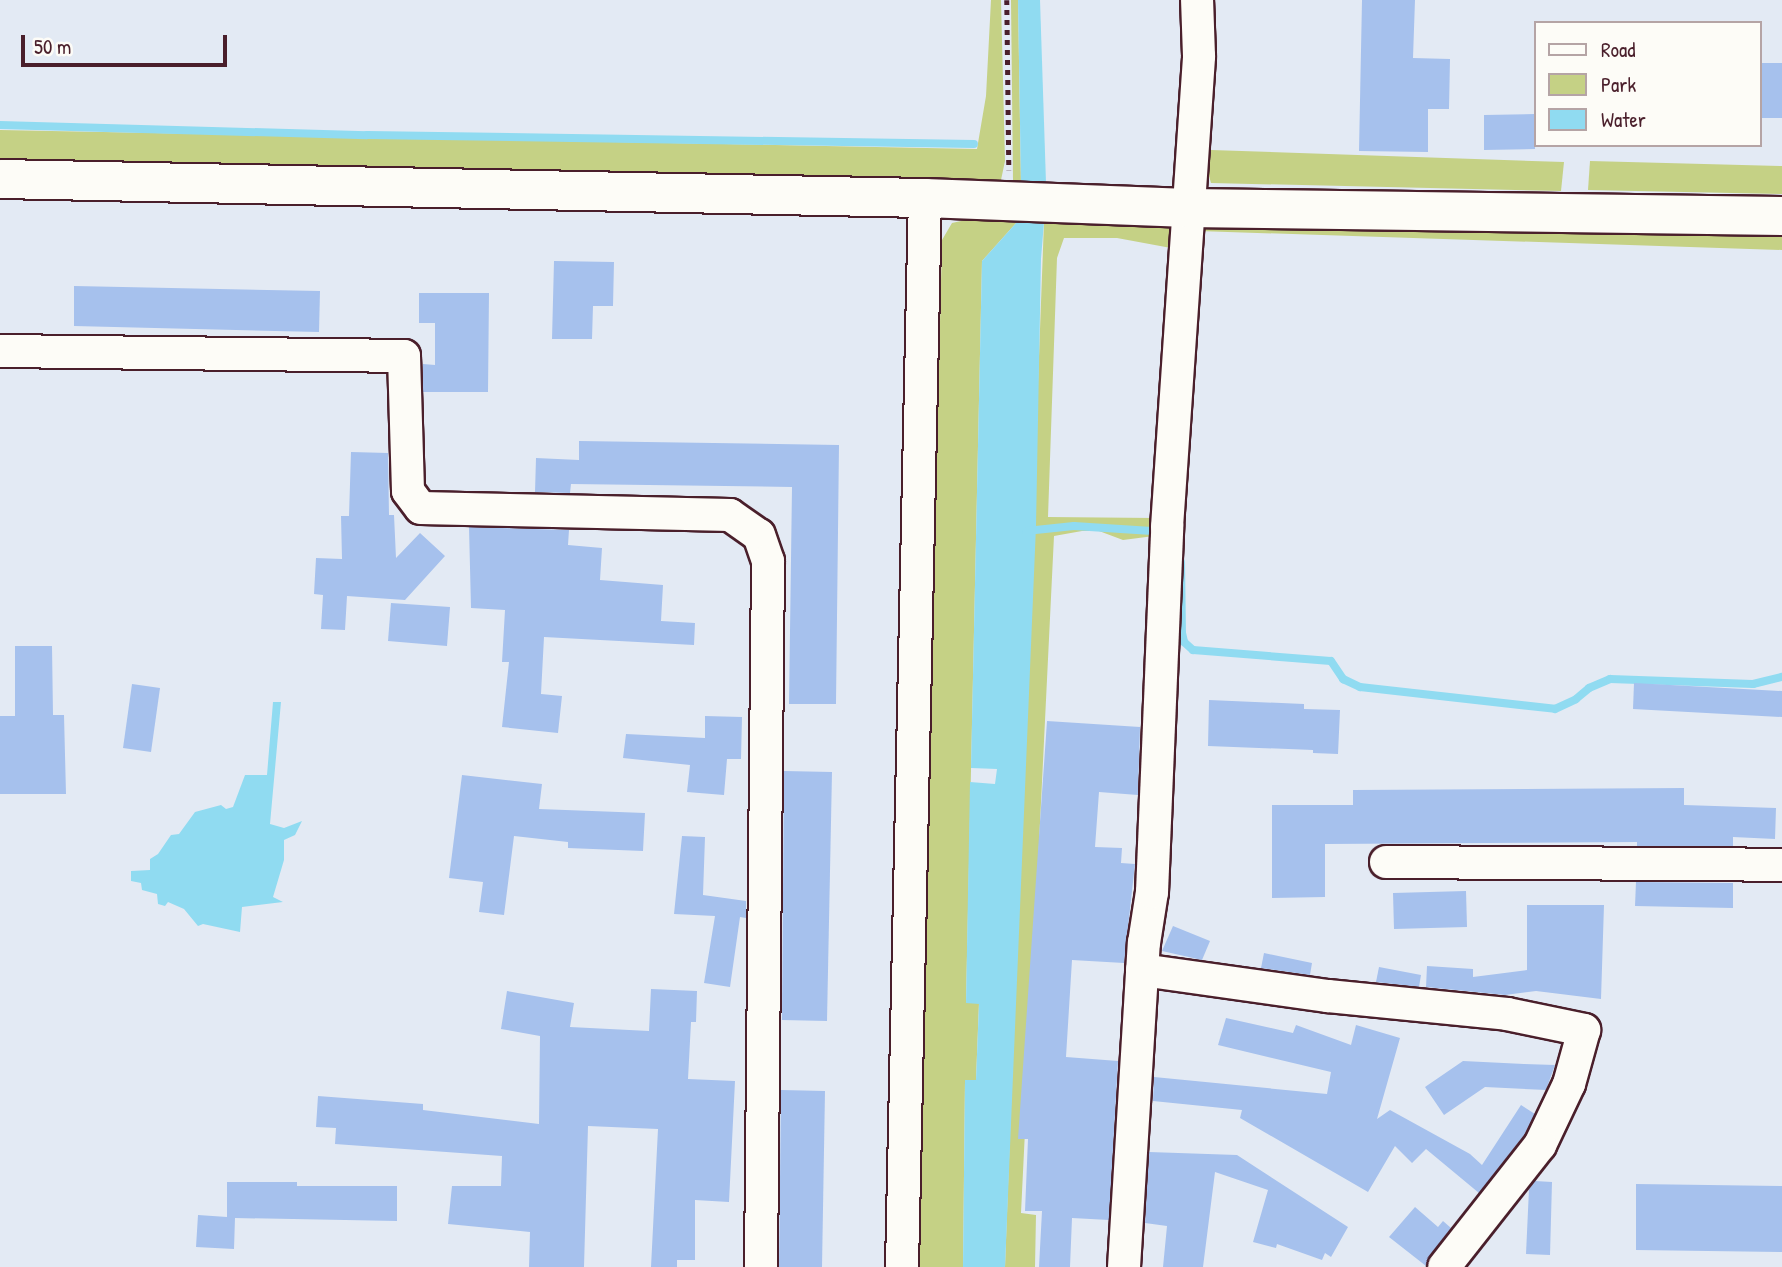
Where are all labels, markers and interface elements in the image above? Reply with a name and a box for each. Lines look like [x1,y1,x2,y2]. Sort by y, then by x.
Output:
scale bar [24,21,231,65]
legend [1534,21,1761,147]
text: 50 m [34,32,71,61]
text: Road [1601,35,1635,64]
text: Park [1601,70,1636,99]
text: Water [1601,105,1646,134]

